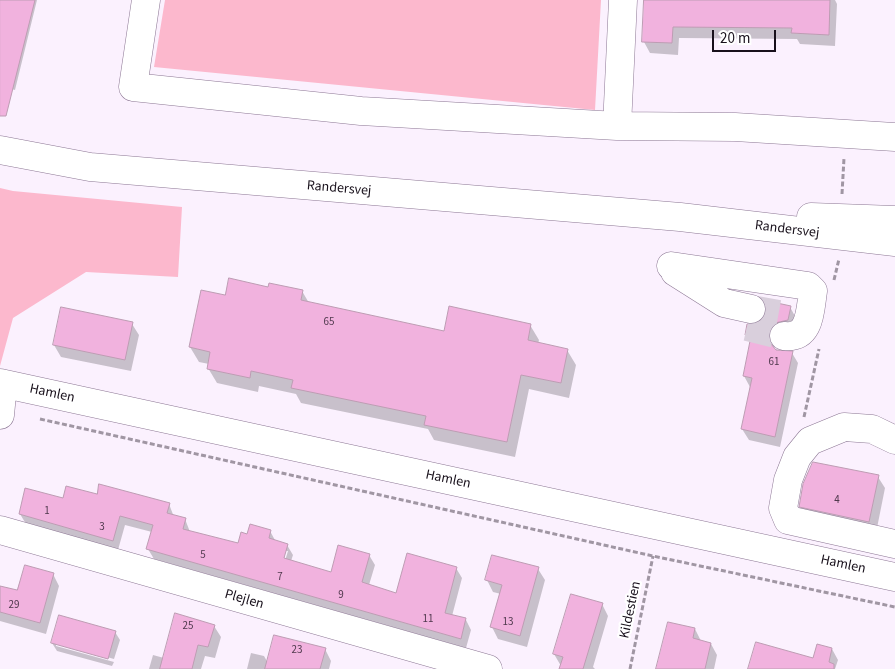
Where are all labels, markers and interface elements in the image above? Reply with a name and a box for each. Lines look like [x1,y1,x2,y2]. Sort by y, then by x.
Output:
scale bar [715,20,779,52]
text: 20 m [720,28,750,49]
street label: Randersvej [306,178,372,200]
street label: Randersvej [754,218,820,242]
house number: 65 [324,316,334,330]
house number: 61 [769,356,779,370]
street label: Hamlen [28,381,76,407]
street label: Hamlen [424,467,472,493]
house number: 4 [834,494,840,508]
house number: 1 [44,505,50,519]
house number: 3 [99,521,105,535]
house number: 5 [200,549,206,563]
street label: Hamlen [819,552,867,578]
house number: 7 [277,571,283,585]
street label: Kildestien [617,580,645,640]
street label: Plejlen [222,586,266,614]
house number: 9 [338,589,344,603]
house number: 29 [9,599,19,613]
house number: 11 [423,613,433,627]
house number: 13 [503,616,513,630]
house number: 25 [183,620,193,634]
house number: 23 [292,644,302,658]

